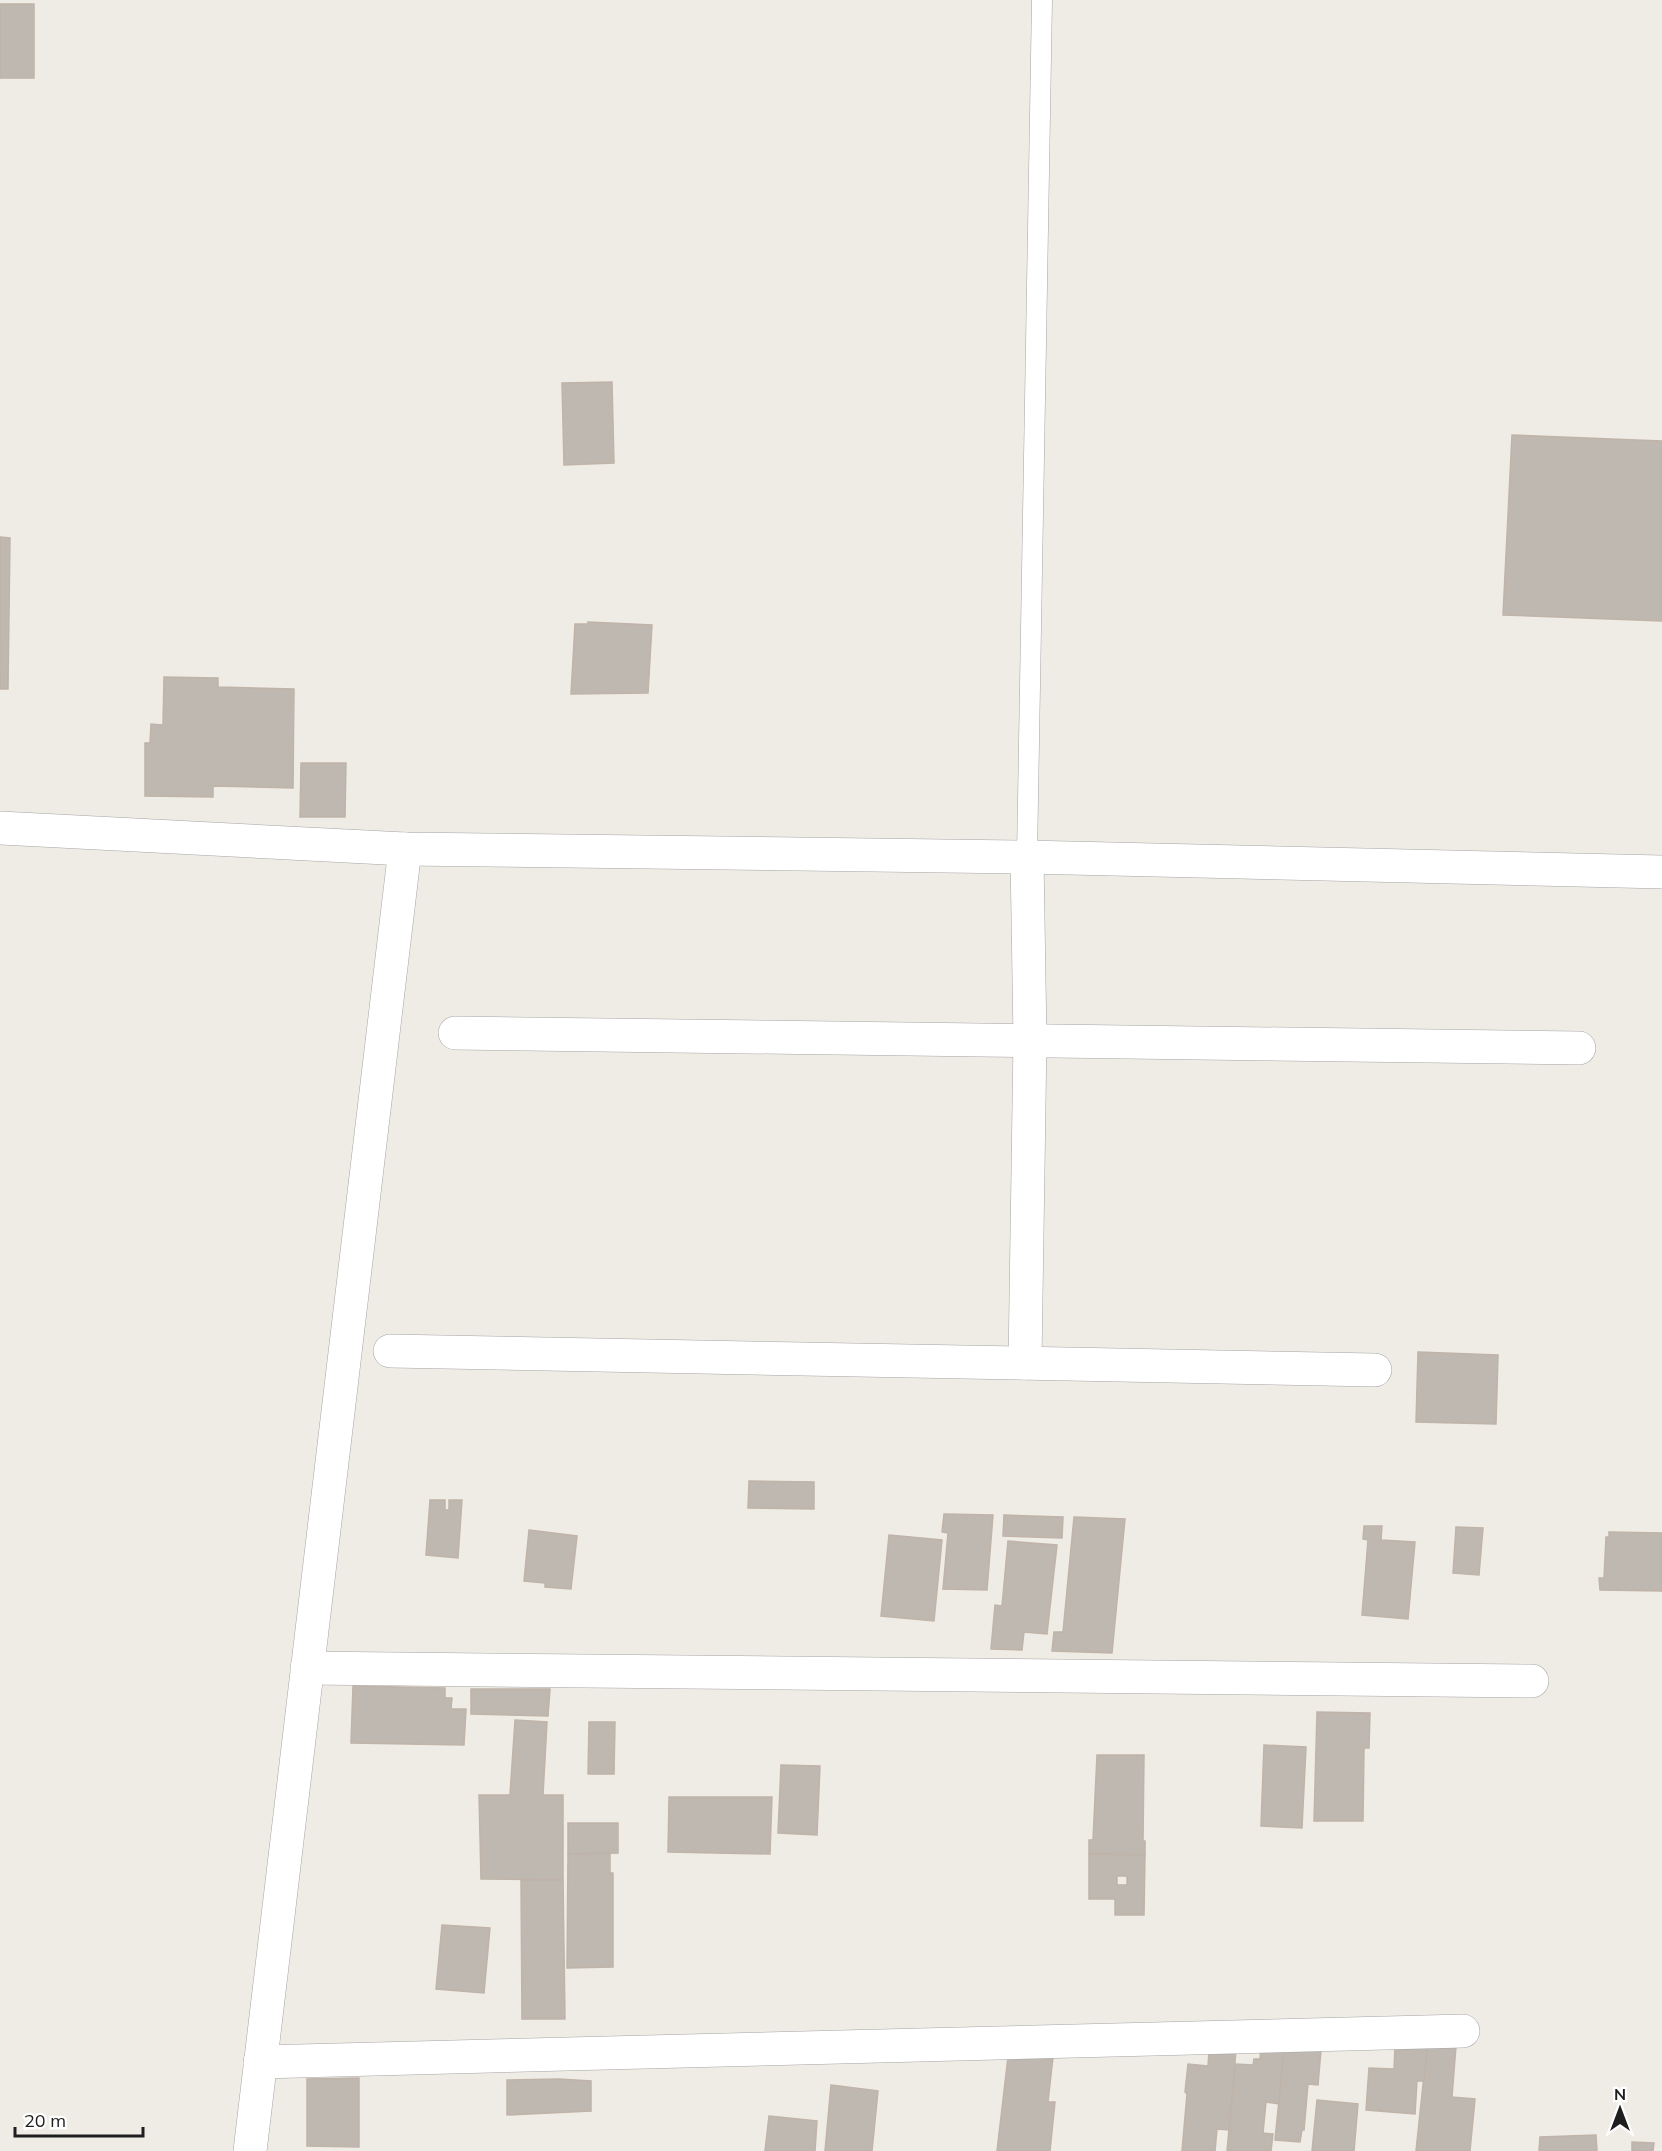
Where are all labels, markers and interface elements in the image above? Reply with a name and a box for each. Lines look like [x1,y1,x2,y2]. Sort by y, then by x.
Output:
north arrow [1590,2079,1650,2139]
text: N [1614,2084,1626,2104]
scale bar [15,2100,142,2138]
text: 20 m [24,2109,66,2132]

